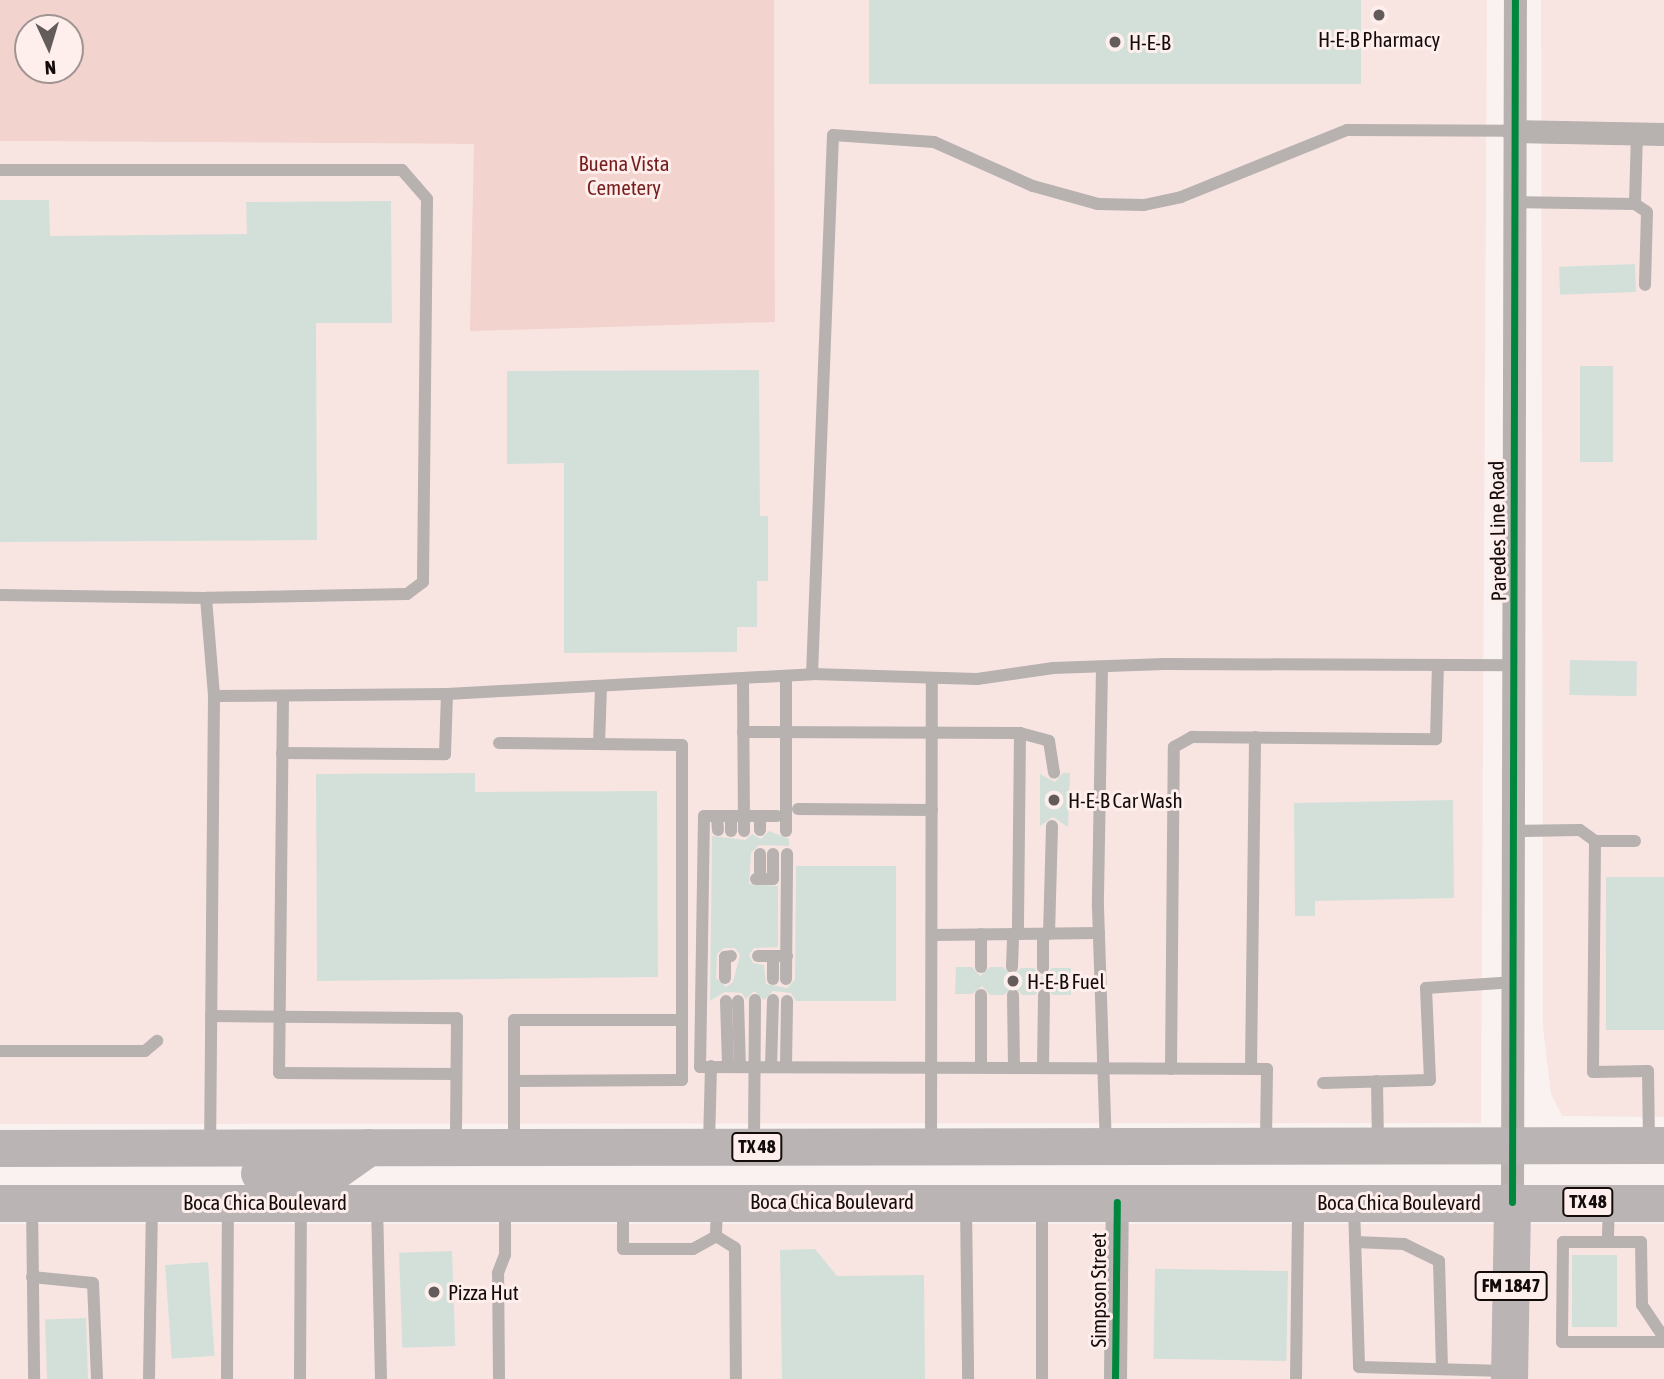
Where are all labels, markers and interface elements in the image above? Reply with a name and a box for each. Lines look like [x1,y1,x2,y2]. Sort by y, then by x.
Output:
marker: H-E-B Pharmacy [1371,7,1387,23]
north arrow [14,14,84,84]
place label: H-E-B Pharmacy [1318,26,1440,52]
place label: H-E-B [1129,29,1171,55]
marker: H-E-B [1107,34,1123,50]
text: N [44,57,57,79]
park label: Buena Vista Cemetery [579,150,669,200]
street label: Paredes Line Road [1483,460,1511,602]
place label: H-E-B Car Wash [1068,787,1183,813]
marker: H-E-B Car Wash [1046,792,1062,808]
place label: H-E-B Fuel [1027,968,1105,994]
marker: H-E-B Fuel [1005,973,1021,989]
road number: TX 48 [731,1132,783,1162]
road number: TX 48 [1562,1186,1614,1218]
street label: Boca Chica Boulevard [750,1188,914,1214]
street label: Boca Chica Boulevard [183,1189,347,1215]
street label: Boca Chica Boulevard [1317,1189,1481,1215]
street label: Simpson Street [1085,1232,1111,1348]
road number: FM 1847 [1474,1270,1548,1302]
place label: Pizza Hut [448,1279,519,1305]
marker: Pizza Hut [426,1284,442,1300]

